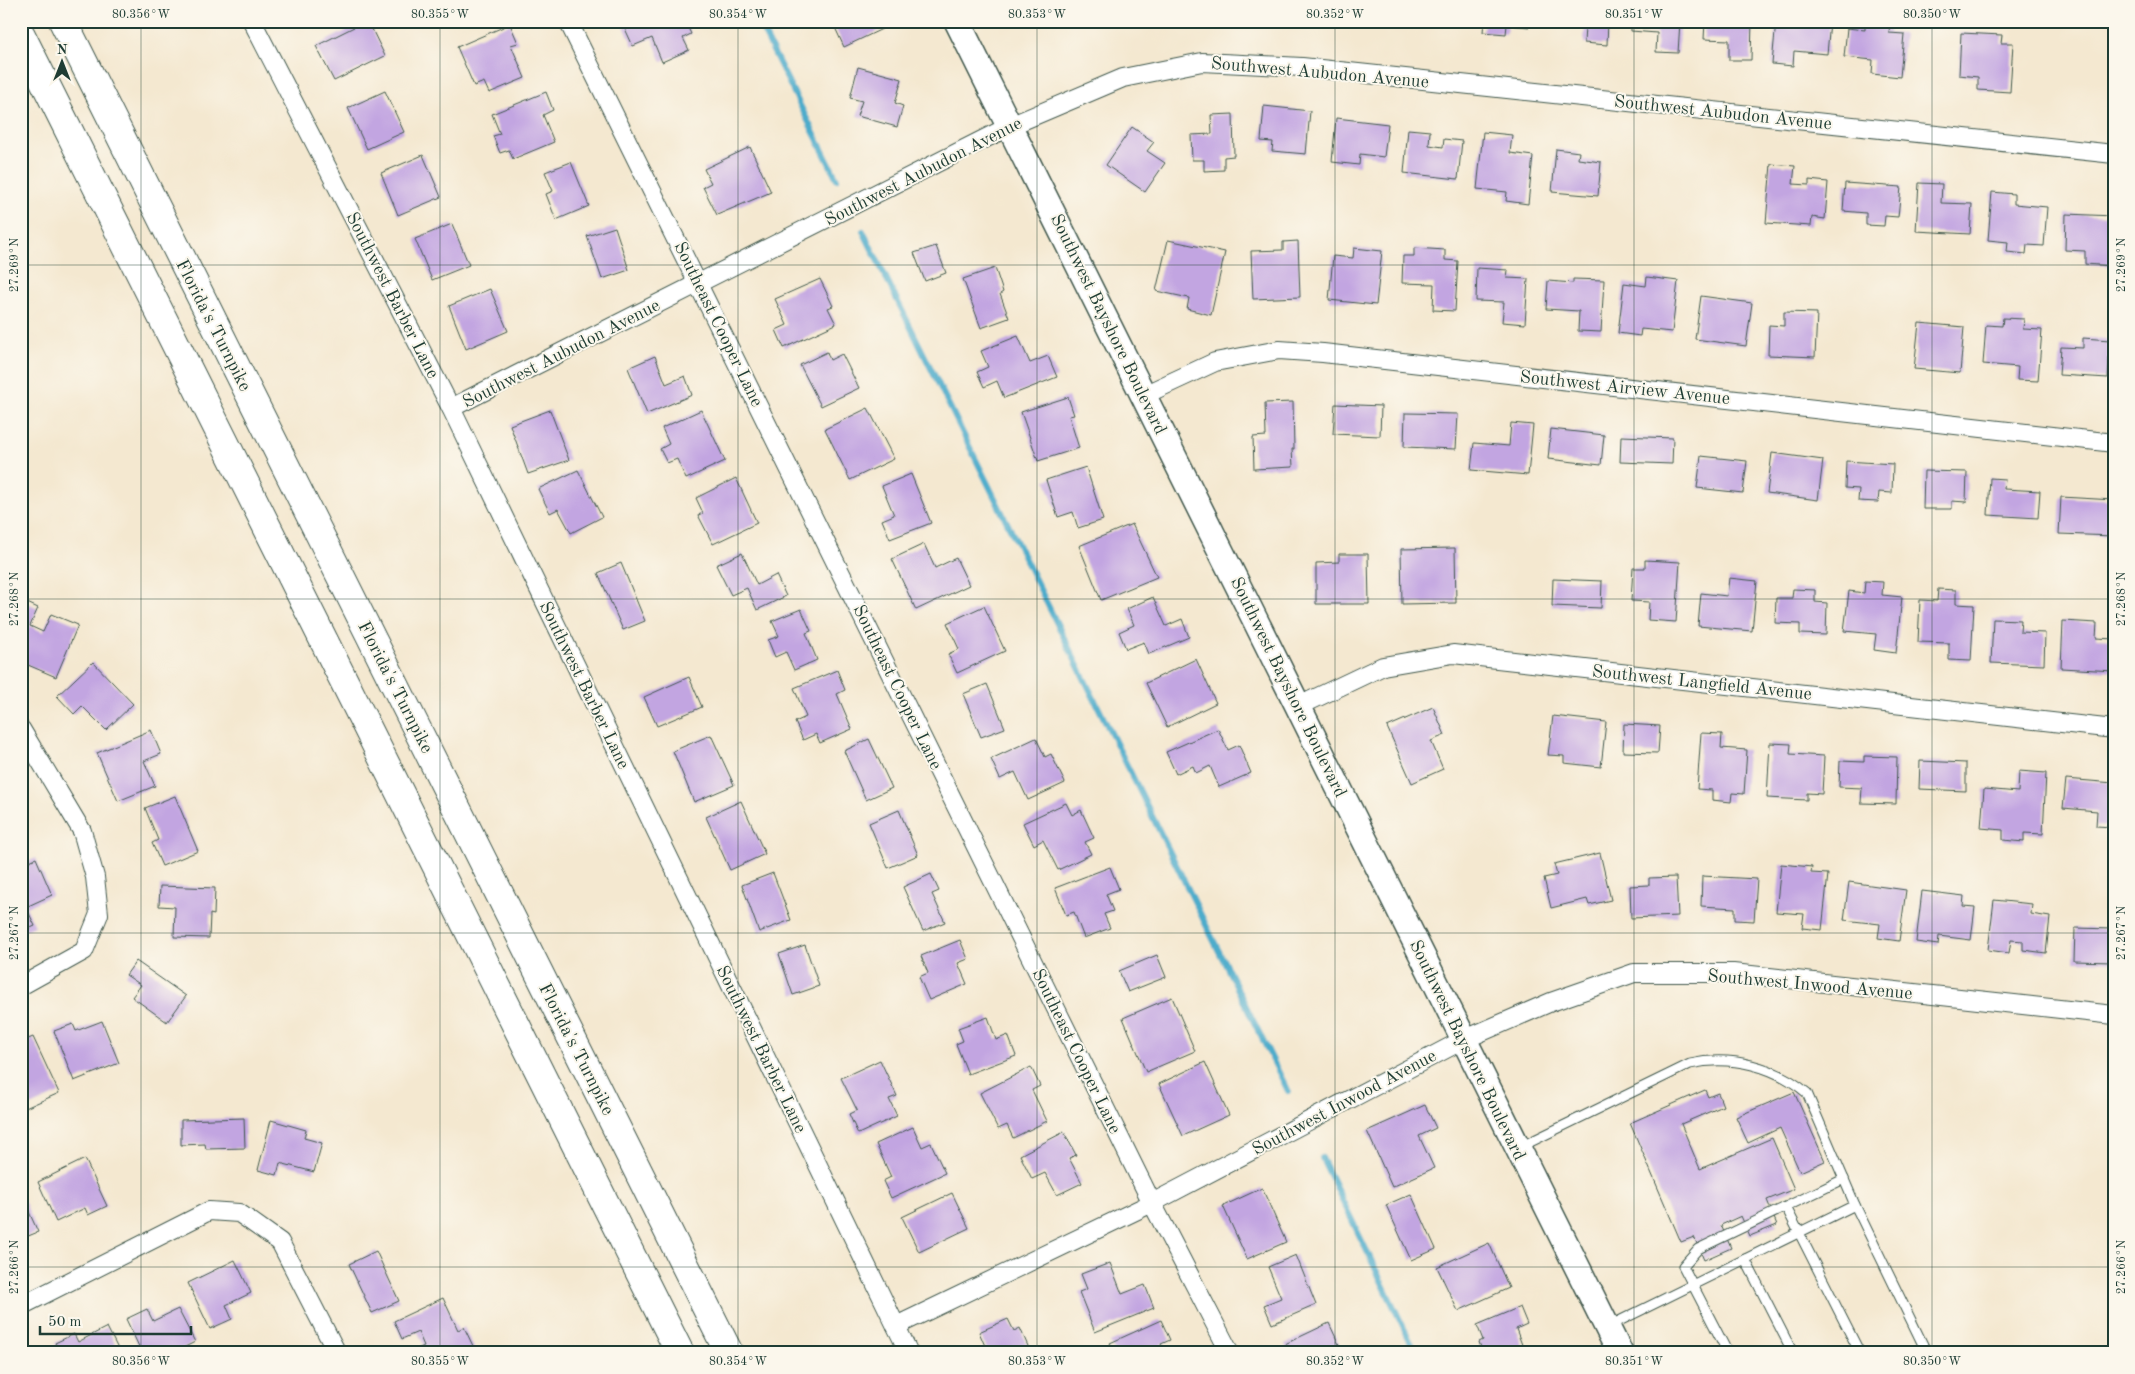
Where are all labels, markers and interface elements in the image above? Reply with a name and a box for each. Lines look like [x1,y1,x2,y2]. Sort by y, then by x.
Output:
text: 80.356°W [112,8,170,21]
text: 80.355°W [411,8,469,21]
text: 80.354°W [709,8,767,21]
text: 80.353°W [1008,8,1066,21]
text: 80.352°W [1306,8,1364,21]
text: 80.351°W [1605,8,1663,21]
text: 80.350°W [1903,8,1961,21]
north arrow [38,38,88,88]
text: N [57,43,68,57]
street label: Southwest Aubudon Avenue [1210,54,1430,91]
street label: Southwest Aubudon Avenue [1613,93,1833,133]
street label: Southwest Aubudon Avenue [822,114,1025,230]
street label: Southwest Barber Lane [342,209,442,381]
street label: Southwest Bayshore Boulevard [1047,211,1169,438]
text: 27.269°N [9,238,21,292]
text: 27.269°N [2116,238,2128,292]
street label: Southeast Cooper Lane [670,239,766,410]
street label: Florida's Turnpike [172,257,254,394]
street label: Southwest Aubudon Avenue [460,296,663,412]
street label: Southwest Airview Avenue [1519,368,1731,408]
text: 27.268°N [9,572,21,626]
text: 27.268°N [2116,572,2128,626]
street label: Southwest Bayshore Boulevard [1227,574,1349,801]
street label: Southwest Barber Lane [536,599,632,772]
street label: Southeast Cooper Lane [849,602,945,773]
street label: Florida's Turnpike [354,619,436,756]
street label: Southwest Langfield Avenue [1591,662,1813,703]
text: 27.267°N [9,906,21,960]
text: 27.267°N [2116,906,2128,960]
street label: Southwest Bayshore Boulevard [1406,937,1528,1164]
street label: Southwest Barber Lane [713,963,809,1136]
street label: Southeast Cooper Lane [1028,966,1124,1137]
street label: Southwest Inwood Avenue [1707,967,1913,1003]
street label: Florida's Turnpike [535,981,617,1118]
street label: Southwest Inwood Avenue [1249,1047,1440,1159]
text: 27.266°N [9,1240,21,1294]
text: 27.266°N [2116,1240,2128,1294]
scale bar [40,1304,191,1336]
text: 50 m [48,1315,82,1330]
text: 80.356°W [112,1355,170,1368]
text: 80.355°W [411,1355,469,1368]
text: 80.354°W [709,1355,767,1368]
text: 80.353°W [1008,1355,1066,1368]
text: 80.352°W [1306,1355,1364,1368]
text: 80.351°W [1605,1355,1663,1368]
text: 80.350°W [1903,1355,1961,1368]

